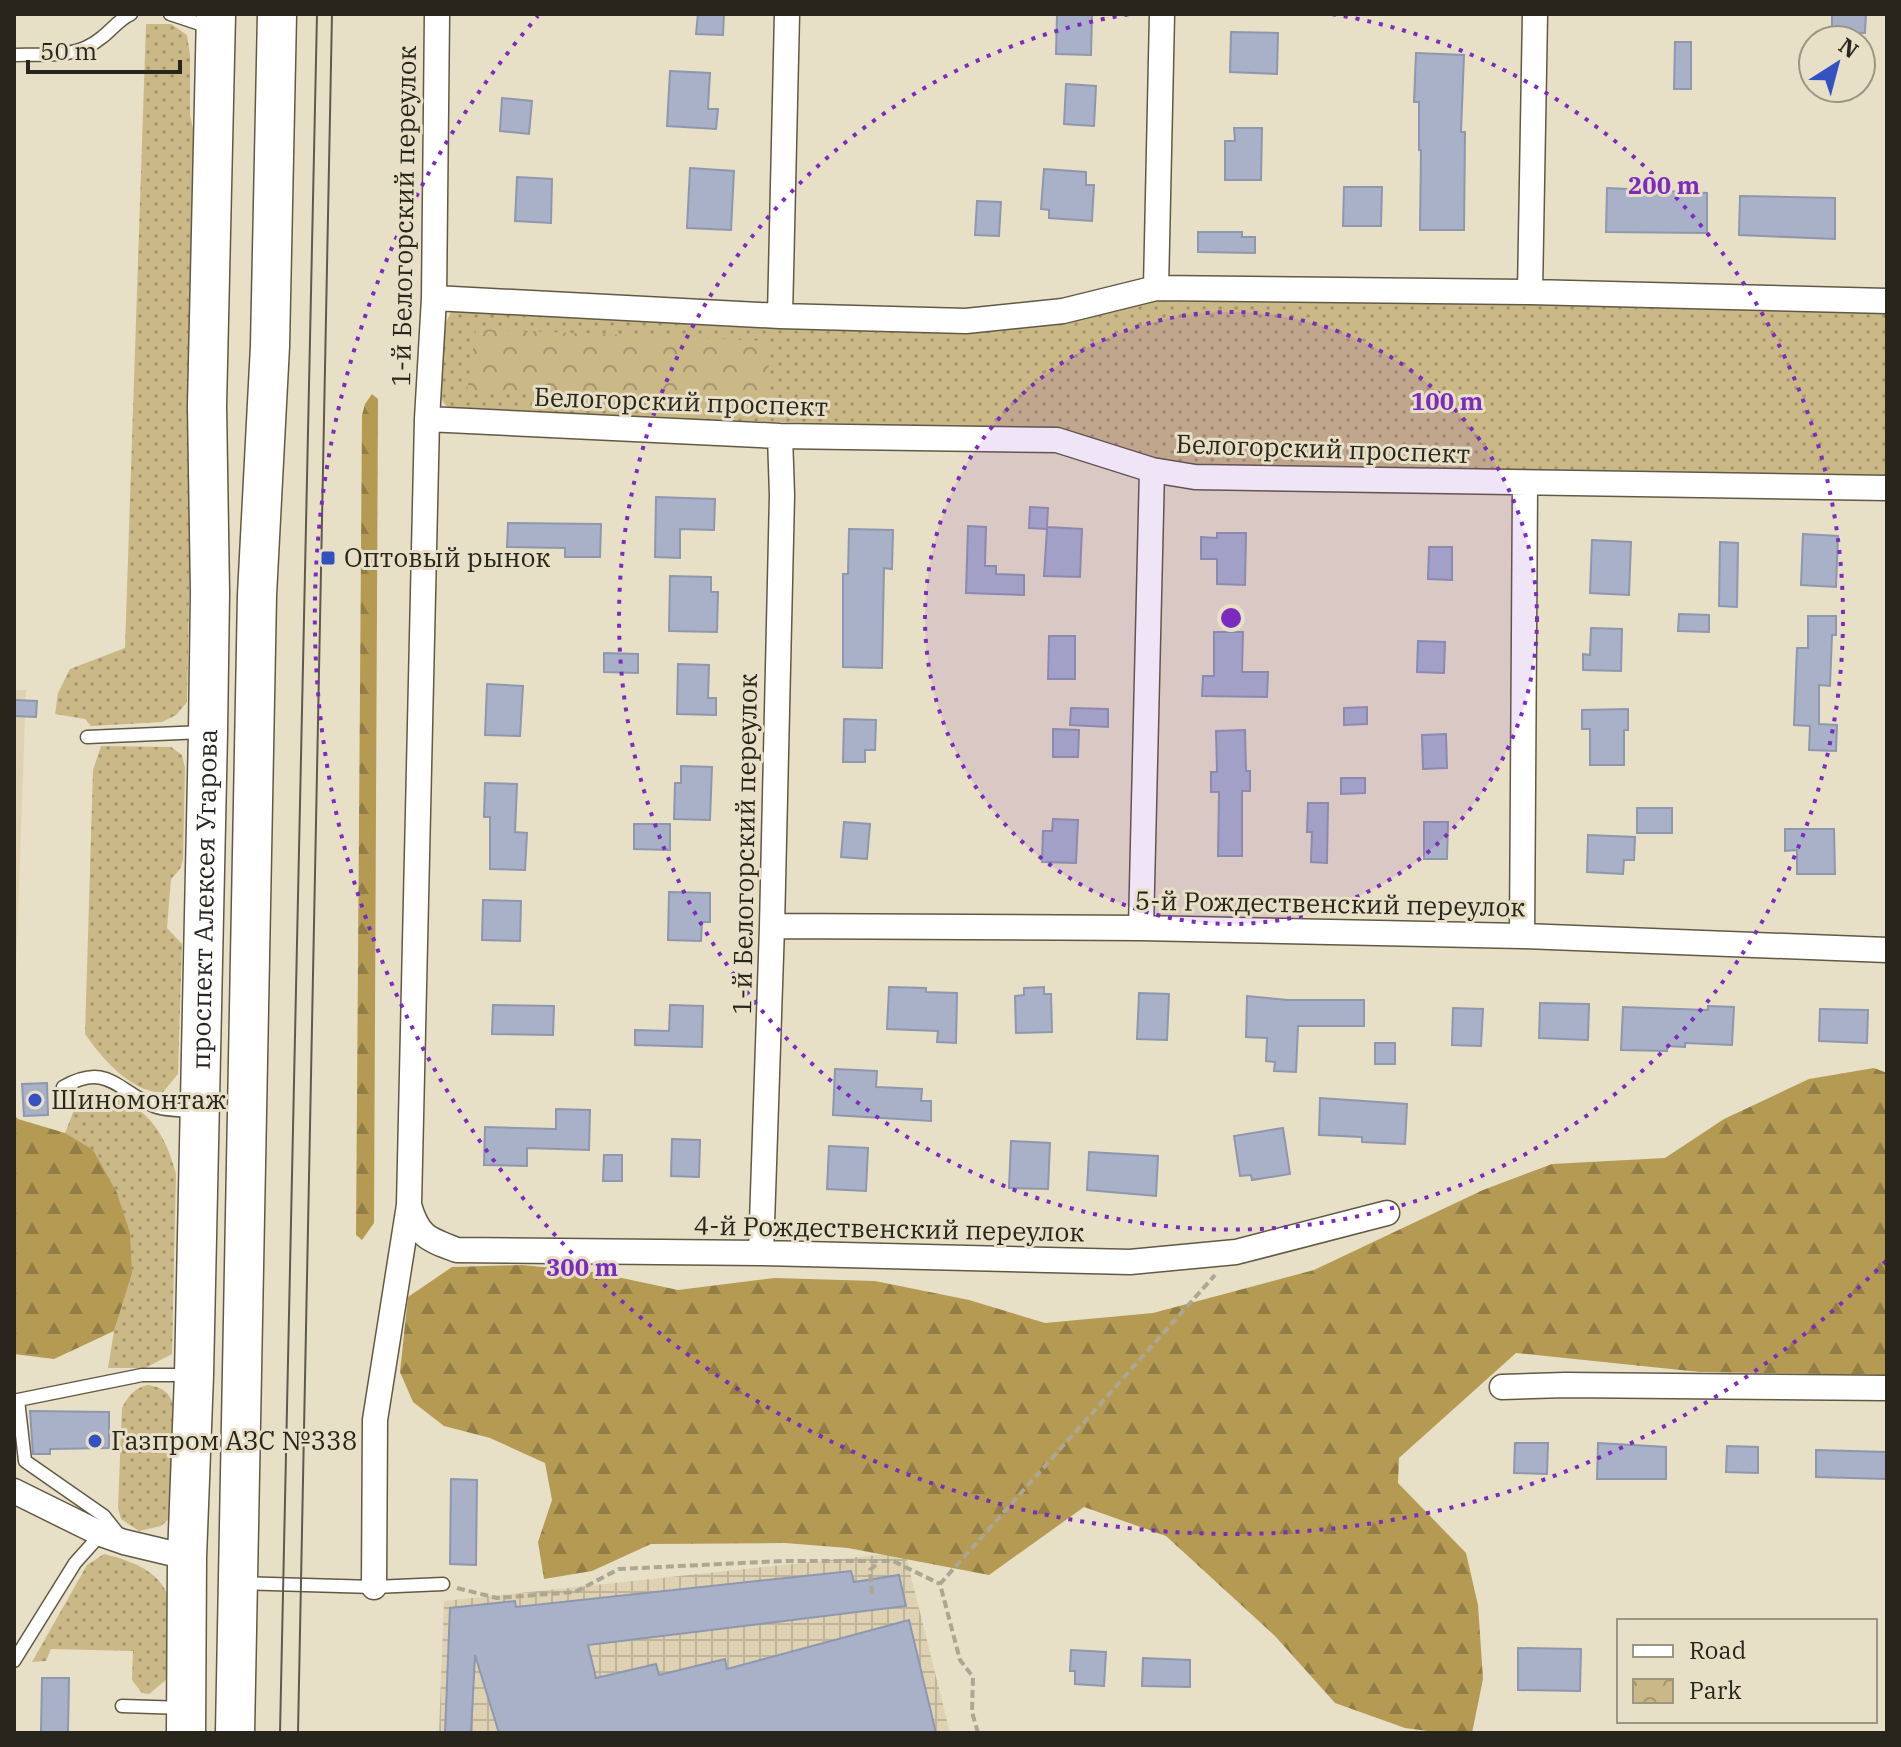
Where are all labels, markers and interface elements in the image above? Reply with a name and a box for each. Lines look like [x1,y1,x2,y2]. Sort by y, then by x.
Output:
scale bar [28,24,180,74]
north arrow [1797,24,1877,104]
text: N [1833,31,1865,64]
text: 50 m [40,35,97,67]
street label: 1-й Белогорский переулок [383,45,423,387]
text: 200 m [1628,169,1700,201]
street label: Белогорский проспект [533,379,829,423]
text: 100 m [1411,385,1483,417]
street label: Белогорский проспект [1175,426,1471,470]
place label: Оптовый рынок [344,540,550,574]
marker: Оптовый рынок [319,549,337,567]
centre of rings [1217,604,1245,632]
street label: 1-й Белогорский переулок [724,673,764,1015]
street label: проспект Алексея Угарова [183,728,224,1070]
street label: 5-й Рождественский переулок [1134,883,1526,923]
place label: Шиномонтаж [51,1082,226,1116]
marker: Шиномонтаж [26,1091,44,1109]
street label: 4-й Рождественский переулок [693,1208,1085,1248]
text: 300 m [546,1251,618,1283]
place label: Газпром АЗС №338 [111,1423,357,1457]
marker: Газпром АЗС №338 [86,1432,104,1450]
legend [1617,1619,1877,1723]
text: Road [1689,1634,1746,1666]
text: Park [1689,1674,1741,1706]

